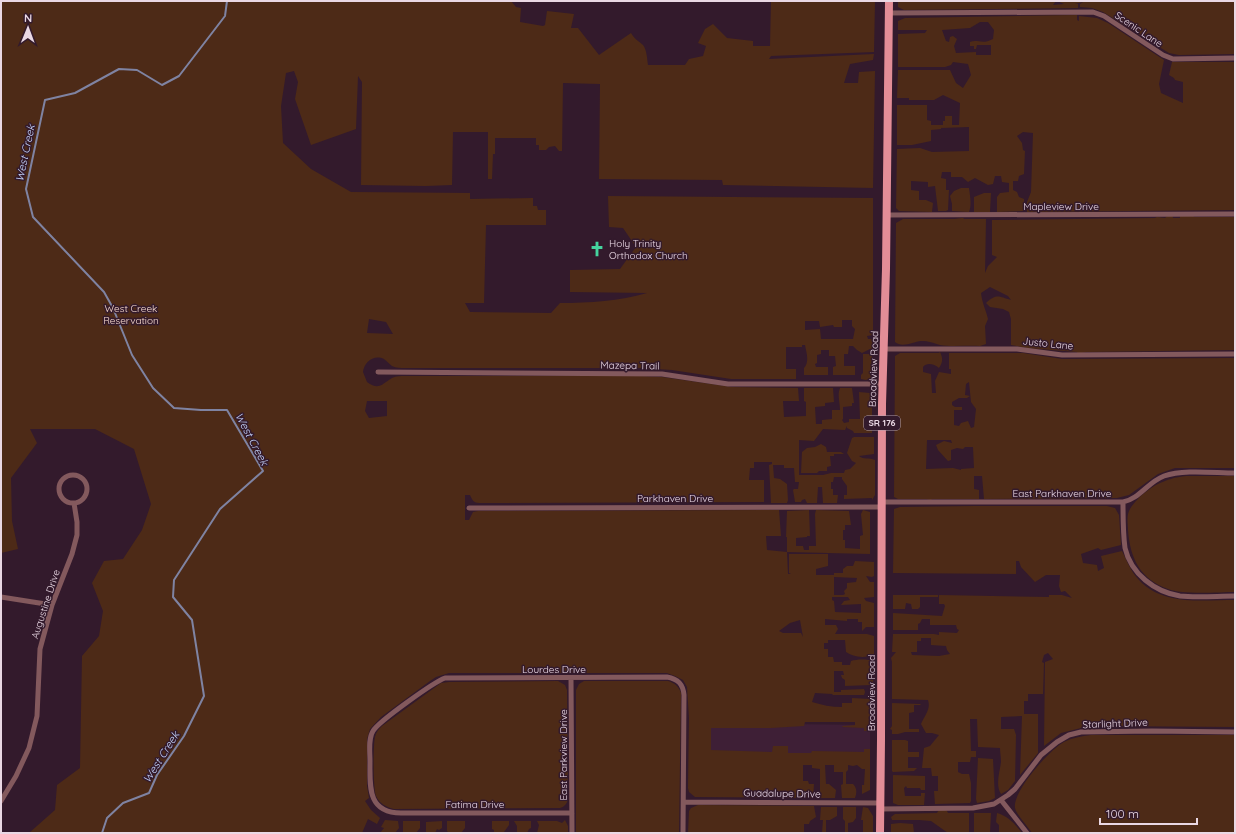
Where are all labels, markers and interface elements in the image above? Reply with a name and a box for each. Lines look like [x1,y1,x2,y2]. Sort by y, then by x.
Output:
north arrow [8,8,48,48]
street label: Scenic Lane [1112,9,1165,50]
text: N [24,11,32,25]
water label: West Creek [12,122,38,183]
street label: Mapleview Drive [1023,200,1099,213]
place label: Holy Trinity Orthodox Church [609,237,688,262]
church icon: Holy Trinity Orthodox Church [588,240,606,258]
park label: West Creek Reservation [103,302,159,327]
street label: Broadview Road [866,331,881,407]
street label: Justo Lane [1022,334,1074,353]
street label: Mazepa Trail [600,358,660,373]
water label: West Creek [232,410,272,469]
road number: SR 176 [864,416,900,430]
street label: East Parkhaven Drive [1013,487,1112,500]
street label: Parkhaven Drive [637,492,713,505]
street label: Augustine Drive [28,567,63,641]
street label: Broadview Road [865,655,878,731]
street label: Lourdes Drive [522,663,586,676]
street label: East Parkview Drive [557,709,570,801]
street label: Starlight Drive [1082,716,1148,731]
water label: West Creek [140,728,183,785]
street label: Guadalupe Drive [743,786,821,801]
street label: Fatima Drive [445,798,505,811]
scale bar [1100,800,1197,826]
text: 100 m [1106,806,1139,821]

